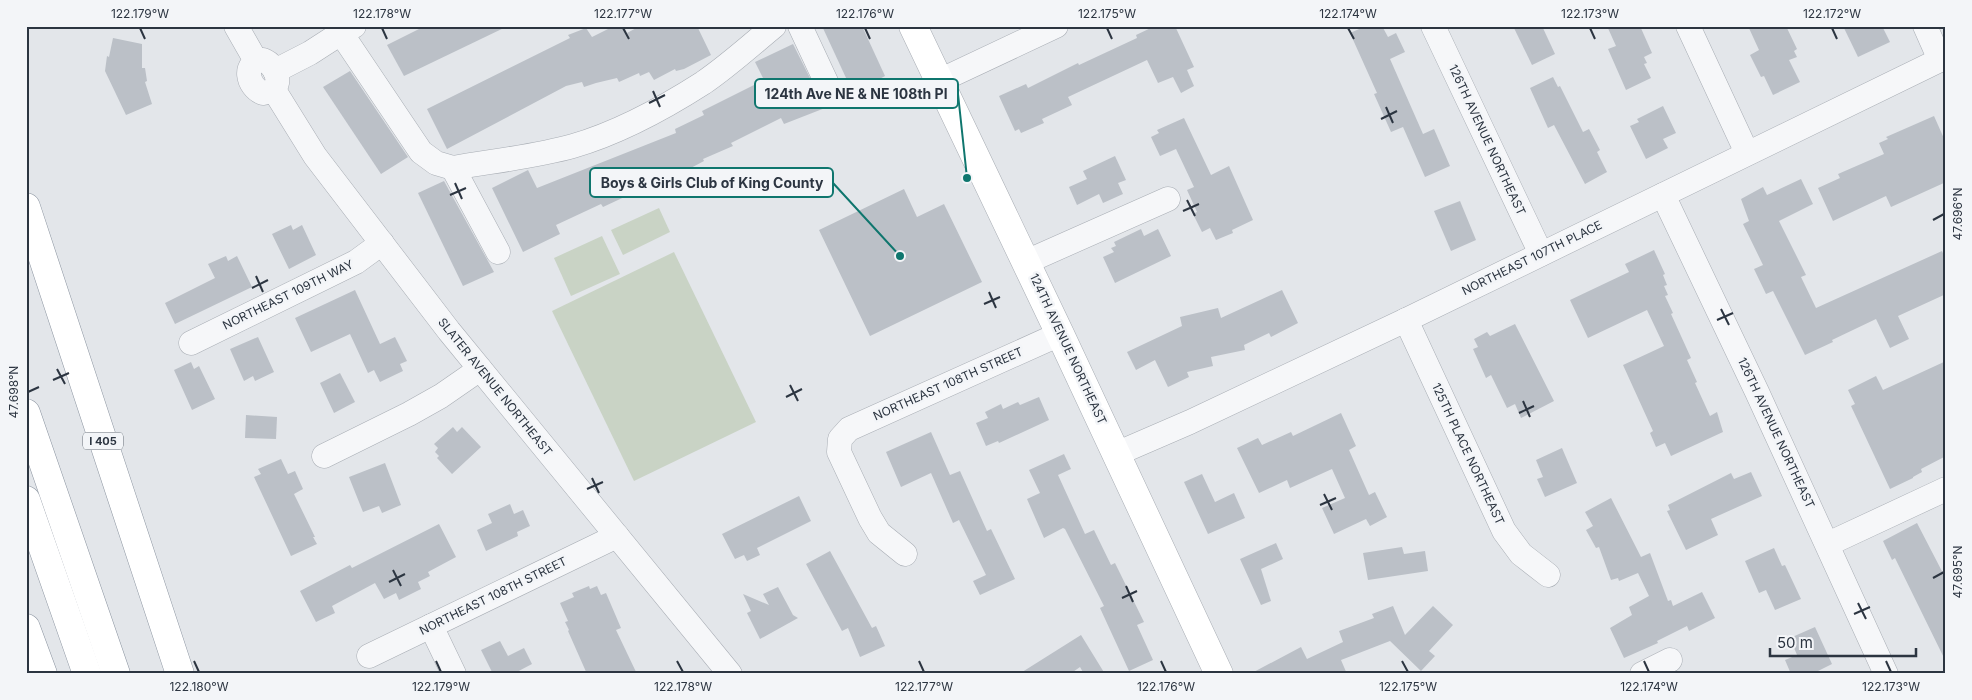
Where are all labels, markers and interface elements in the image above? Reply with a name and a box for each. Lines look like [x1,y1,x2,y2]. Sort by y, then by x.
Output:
text: 122.179°W [111,6,169,21]
text: 122.178°W [353,6,411,21]
text: 122.177°W [594,6,652,21]
text: 122.176°W [836,6,894,21]
text: 122.175°W [1078,6,1136,21]
text: 122.174°W [1319,6,1377,21]
text: 122.173°W [1561,6,1619,21]
text: 122.172°W [1803,6,1861,21]
street label: 126TH AVENUE NORTHEAST [1446,62,1529,218]
callout: 124th Ave NE & NE 108th Pl [755,79,958,108]
text: 124th Ave NE & NE 108th Pl [765,85,947,102]
callout: Boys & Girls Club of King County [590,168,833,197]
text: Boys & Girls Club of King County [601,174,824,191]
text: 47.696°N [1950,187,1965,241]
street label: NORTHEAST 107TH PLACE [1459,217,1604,298]
street label: NORTHEAST 109TH WAY [220,256,356,333]
street label: 124TH AVENUE NORTHEAST [1027,271,1110,427]
street label: SLATER AVENUE NORTHEAST [435,315,556,459]
street label: NORTHEAST 108TH STREET [871,344,1025,423]
street label: 126TH AVENUE NORTHEAST [1735,355,1818,511]
text: 47.698°N [6,366,21,418]
street label: 125TH PLACE NORTHEAST [1429,380,1508,527]
road number: I 405 [83,432,123,450]
text: 47.695°N [1950,546,1965,598]
street label: NORTHEAST 108TH STREET [417,553,569,638]
scale bar [1770,625,1916,657]
text: 50 m [1777,633,1813,652]
text: 122.180°W [169,679,229,694]
text: 122.179°W [412,679,470,694]
text: 122.178°W [654,679,712,694]
text: 122.177°W [895,679,953,694]
text: 122.176°W [1137,679,1195,694]
text: 122.175°W [1379,679,1437,694]
text: 122.174°W [1620,679,1678,694]
text: 122.173°W [1862,679,1920,694]

